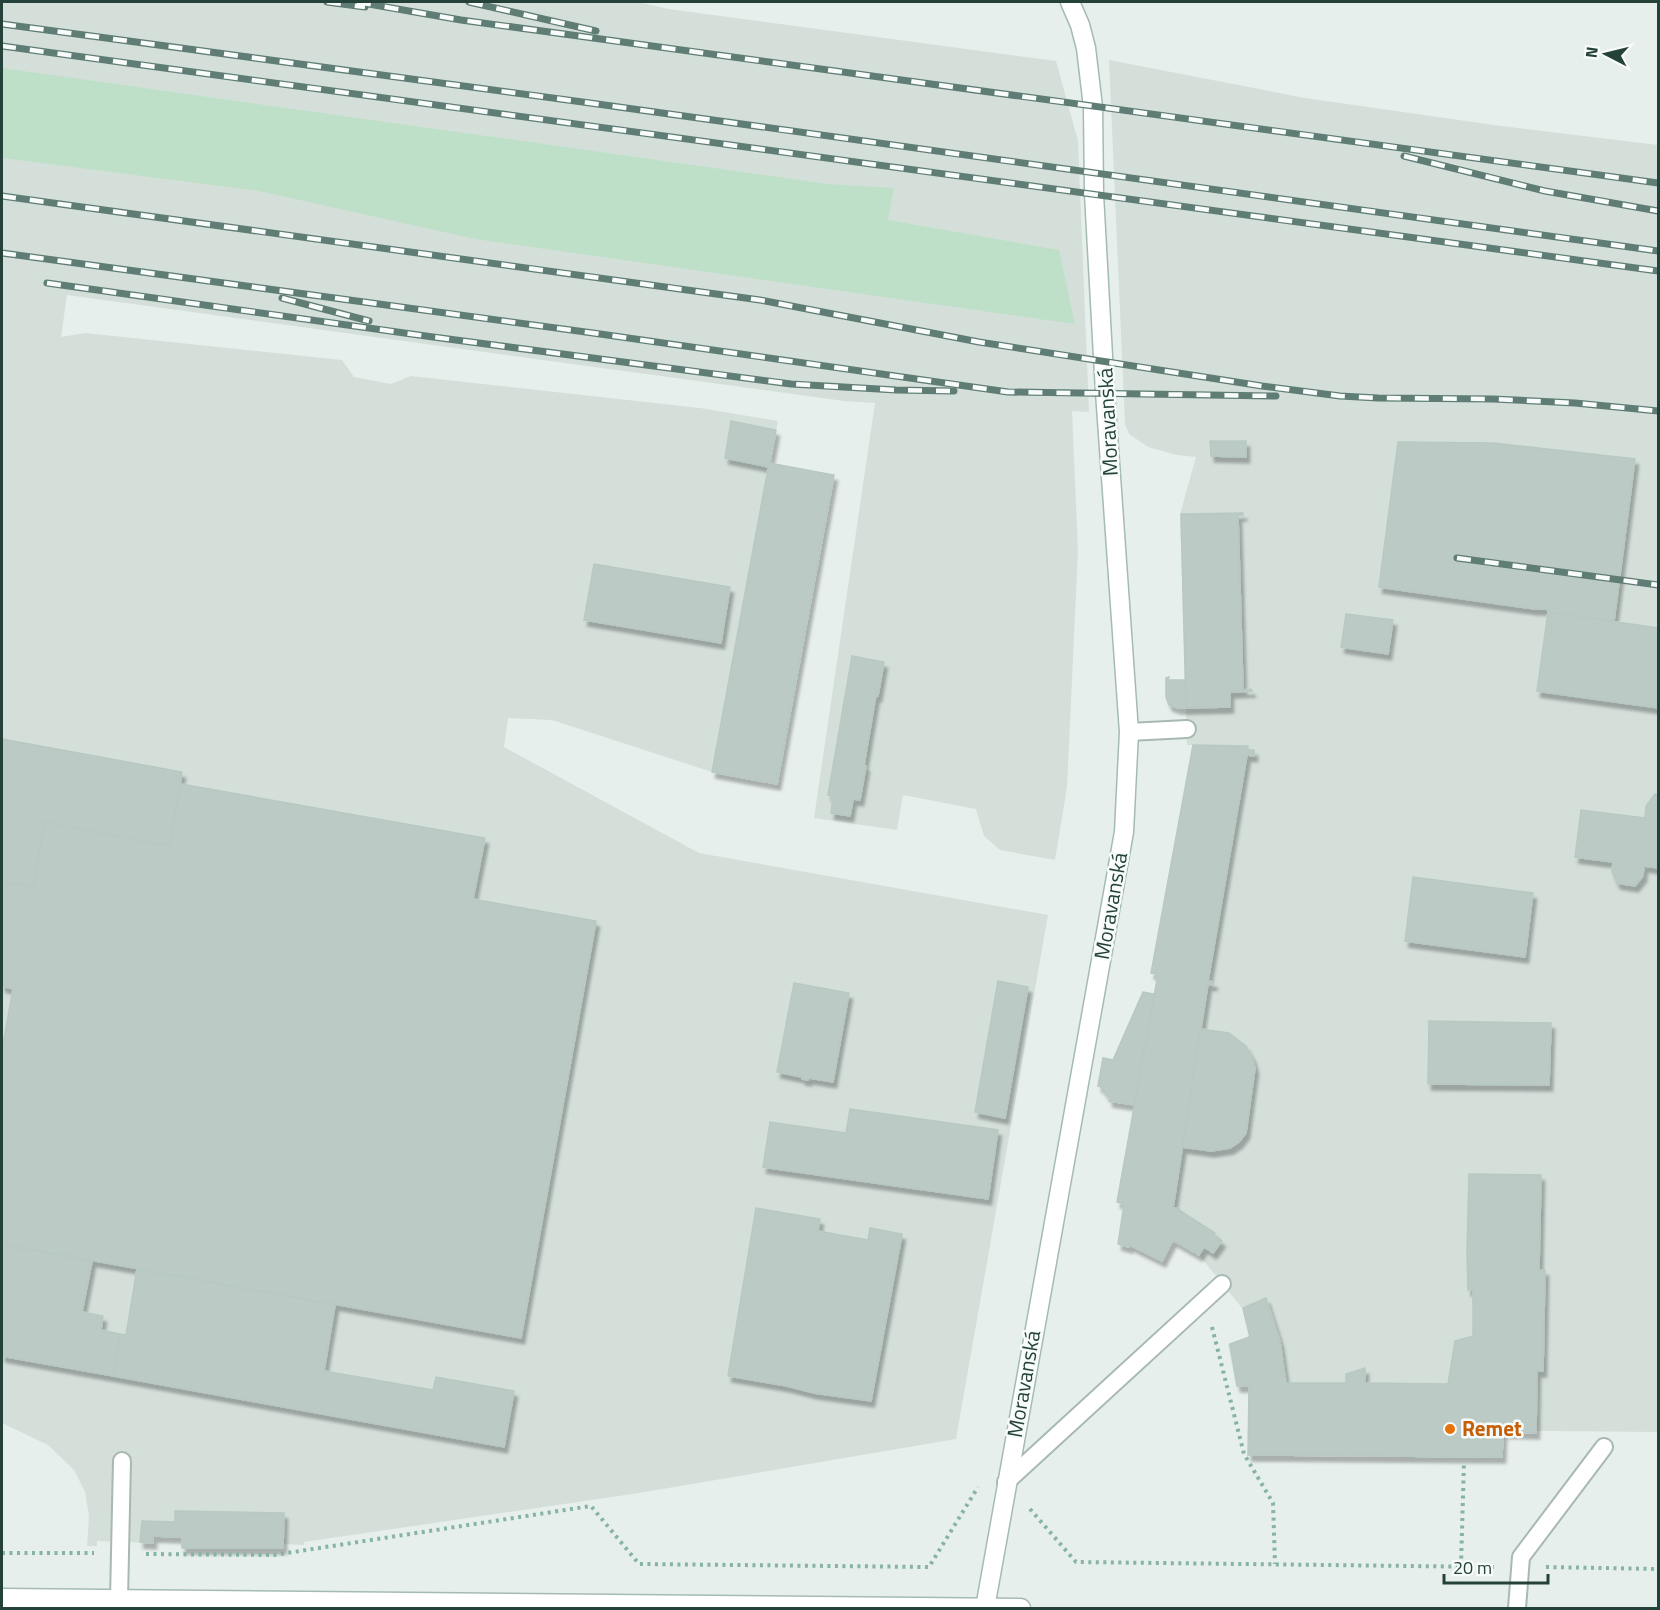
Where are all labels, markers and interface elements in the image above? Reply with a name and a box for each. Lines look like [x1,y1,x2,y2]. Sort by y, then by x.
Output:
north arrow [1576,24,1636,84]
text: N [1579,45,1604,59]
street label: Moravanská [1088,367,1126,477]
street label: Moravanská [1085,849,1135,962]
street label: Moravanská [998,1327,1048,1440]
place label: Remet [1462,1412,1522,1444]
marker: Remet [1443,1422,1457,1436]
scale bar [1444,1547,1548,1585]
text: 20 m [1453,1554,1492,1581]

